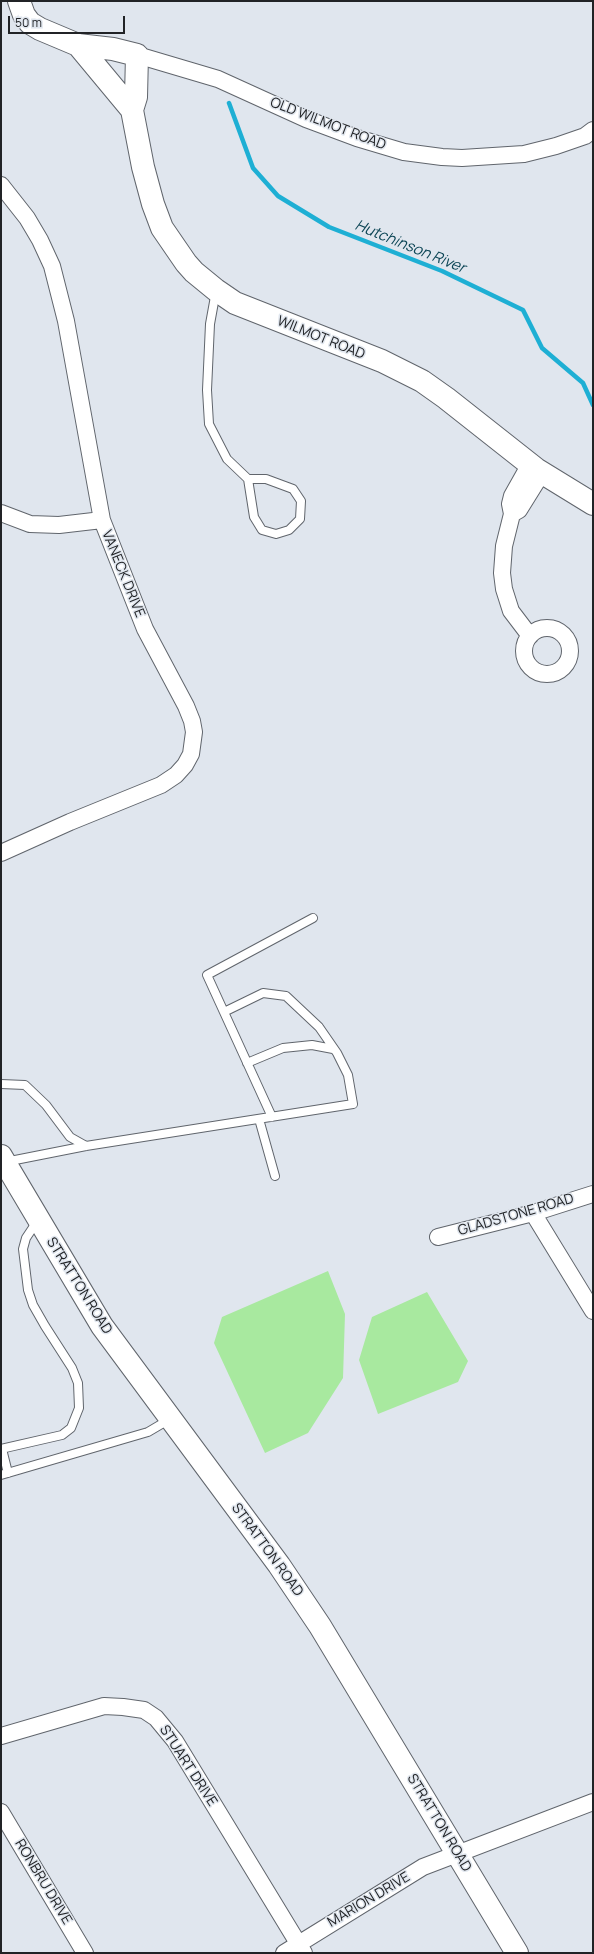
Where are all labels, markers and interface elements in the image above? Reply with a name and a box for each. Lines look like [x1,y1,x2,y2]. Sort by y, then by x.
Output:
scale bar [10,8,127,34]
text: 50 m [15,14,42,31]
street label: OLD WILMOT ROAD [268,94,388,154]
water label: Hutchinson River [352,217,468,277]
street label: WILMOT ROAD [275,313,367,363]
street label: VANECK DRIVE [98,528,148,620]
street label: GLADSTONE ROAD [456,1190,576,1240]
street label: STRATTON ROAD [43,1235,115,1337]
street label: STRATTON ROAD [228,1500,306,1600]
street label: STUART DRIVE [156,1722,220,1810]
street label: STRATTON ROAD [403,1771,475,1875]
street label: RONBRU DRIVE [11,1836,75,1928]
street label: MARION DRIVE [325,1869,413,1931]

